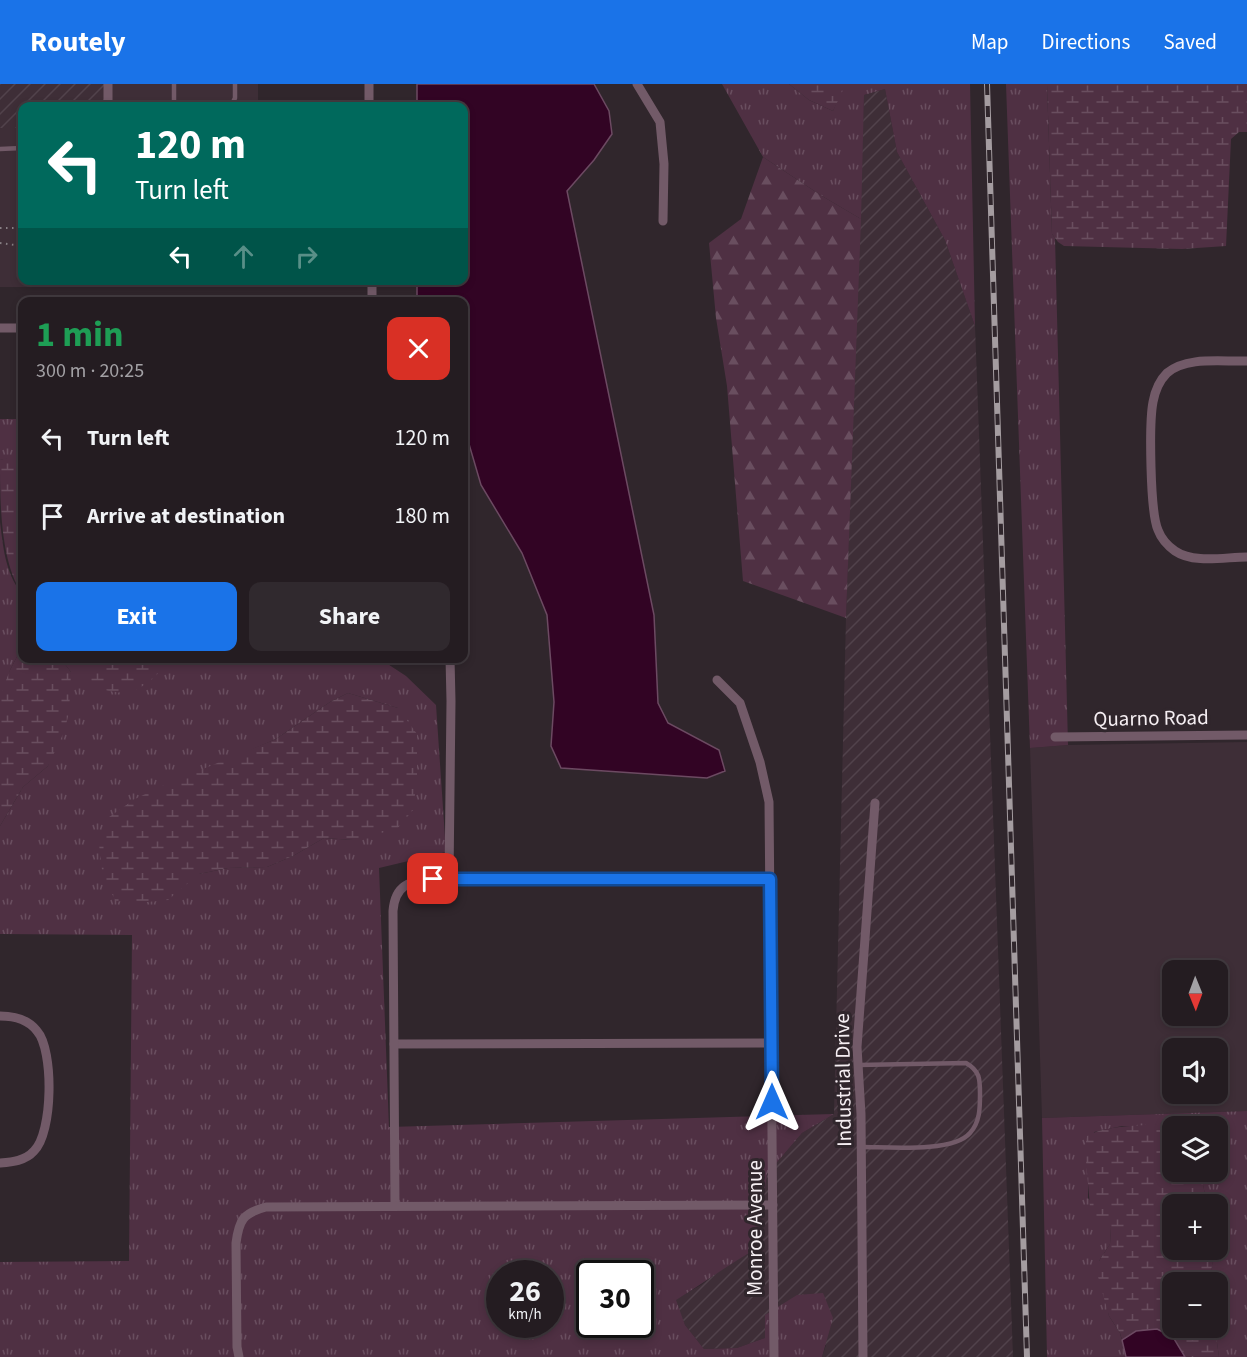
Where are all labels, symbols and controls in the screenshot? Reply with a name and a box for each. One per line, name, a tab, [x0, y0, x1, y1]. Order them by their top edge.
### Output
text: Routely	[30, 22, 126, 62]
text: Map	[971, 27, 1009, 57]
text: Directions	[1042, 27, 1130, 57]
text: Saved	[1163, 27, 1217, 57]
text: 120 m	[135, 115, 246, 175]
icon: left	[36, 126, 114, 204]
text: Turn left	[135, 171, 229, 210]
icon: left	[164, 240, 197, 273]
icon: ahead	[227, 240, 260, 273]
icon: right	[290, 240, 323, 273]
text: 1 min	[36, 309, 124, 360]
button: close	[387, 317, 450, 380]
text: 300 m · 20:25	[36, 357, 144, 385]
icon: left	[36, 422, 69, 455]
text: Turn left	[87, 422, 169, 454]
text: 120 m	[395, 422, 450, 454]
icon: arrive	[36, 500, 69, 533]
text: Arrive at destination	[87, 500, 285, 532]
text: 180 m	[395, 500, 450, 532]
button: Exit	[36, 582, 237, 651]
button: Share	[249, 582, 450, 651]
street label: Quarno Road	[1093, 702, 1209, 734]
pin	[407, 853, 458, 904]
icon: arrive	[416, 862, 449, 895]
north arrow	[1162, 960, 1228, 1026]
map controls	[1162, 960, 1228, 1338]
street label: Industrial Drive	[827, 1013, 859, 1147]
button: sound	[1162, 1038, 1228, 1104]
position arrow	[740, 1070, 804, 1134]
button: layers	[1162, 1116, 1228, 1182]
street label: Monroe Avenue	[740, 1160, 770, 1296]
button: +	[1162, 1194, 1228, 1260]
speed limit sign: 30	[576, 1260, 654, 1338]
text: 26	[509, 1270, 541, 1313]
button: −	[1162, 1272, 1228, 1338]
text: km/h	[508, 1304, 542, 1325]

